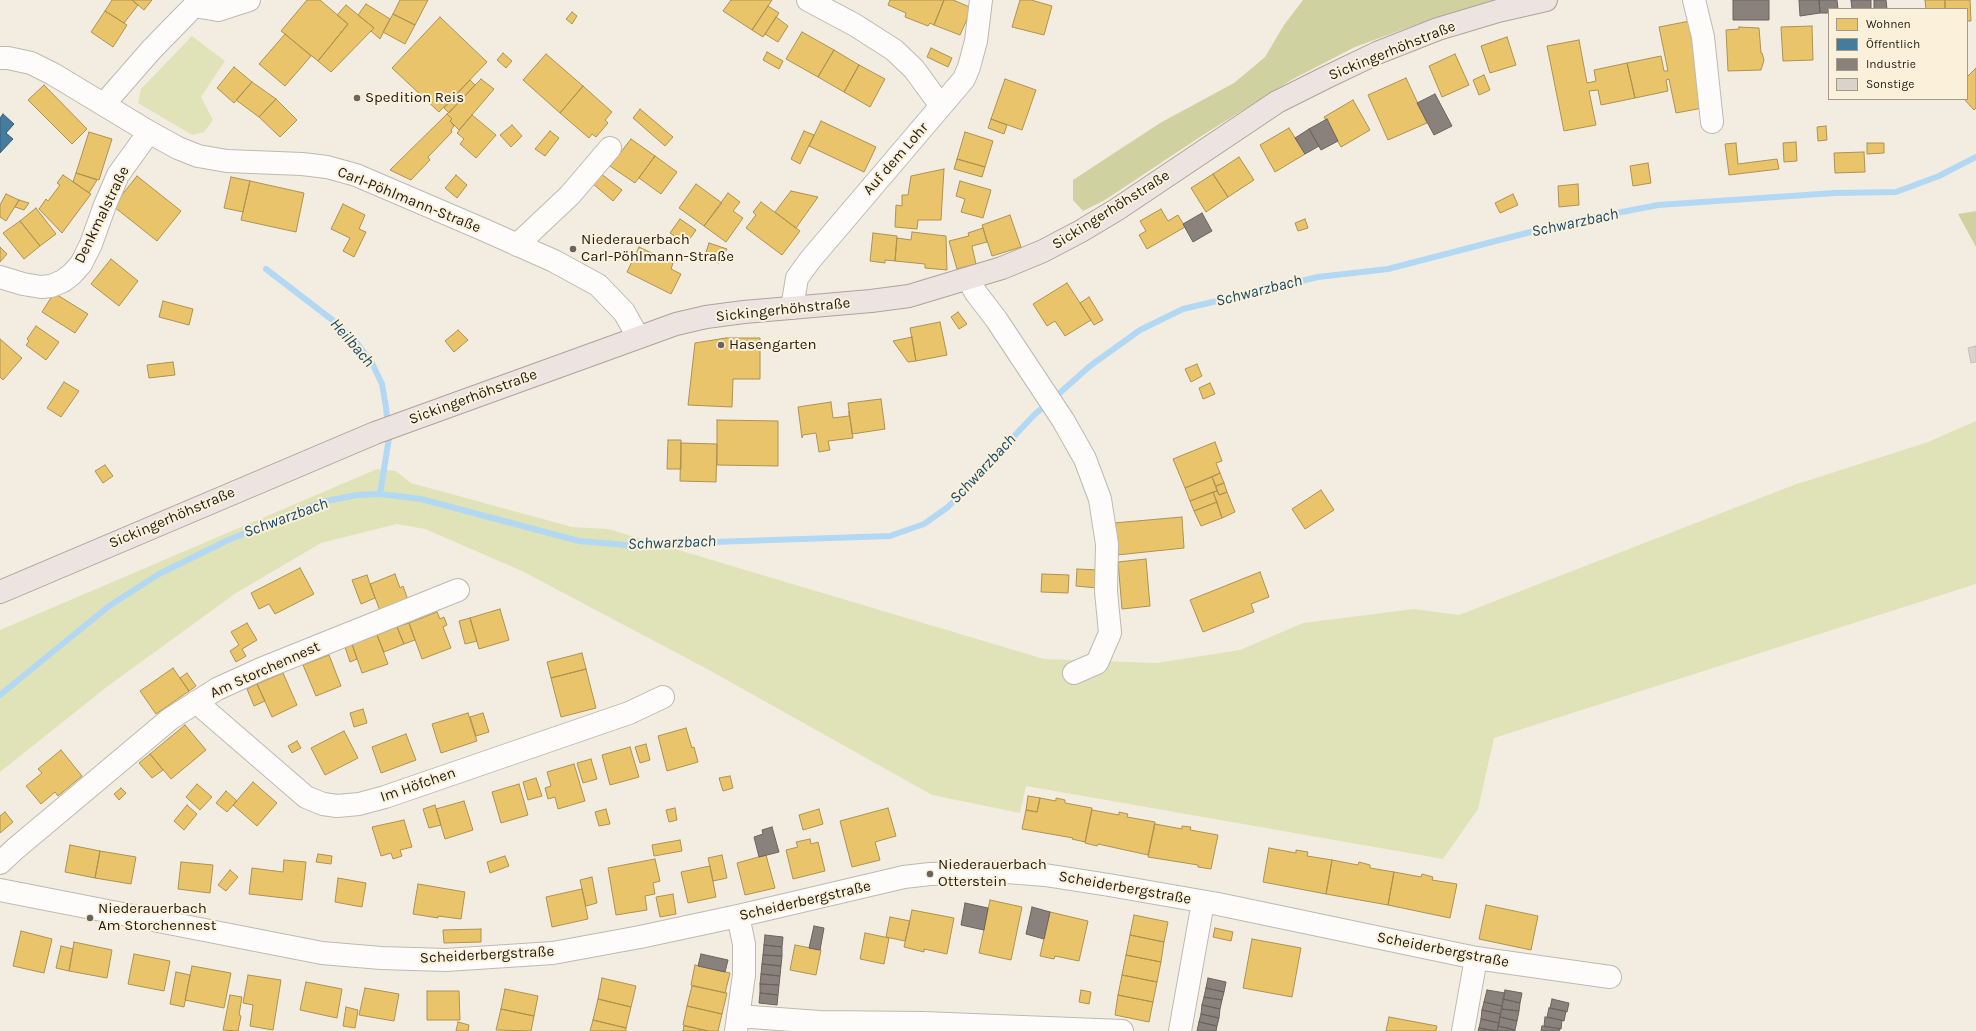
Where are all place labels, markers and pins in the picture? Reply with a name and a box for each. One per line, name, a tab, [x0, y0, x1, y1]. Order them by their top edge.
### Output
place label: Spedition Reis	[365, 89, 464, 107]
marker: Spedition Reis	[352, 93, 362, 103]
place label: Niederauerbach Carl-Pöhlmann-Straße	[581, 231, 734, 266]
marker: Niederauerbach Carl-Pöhlmann-Straße	[568, 244, 578, 254]
place label: Hasengarten	[729, 336, 816, 354]
marker: Hasengarten	[716, 340, 726, 350]
place label: Niederauerbach Otterstein	[938, 856, 1047, 891]
marker: Niederauerbach Otterstein	[925, 869, 935, 879]
place label: Niederauerbach Am Storchennest	[98, 900, 216, 935]
marker: Niederauerbach Am Storchennest	[85, 913, 95, 923]

